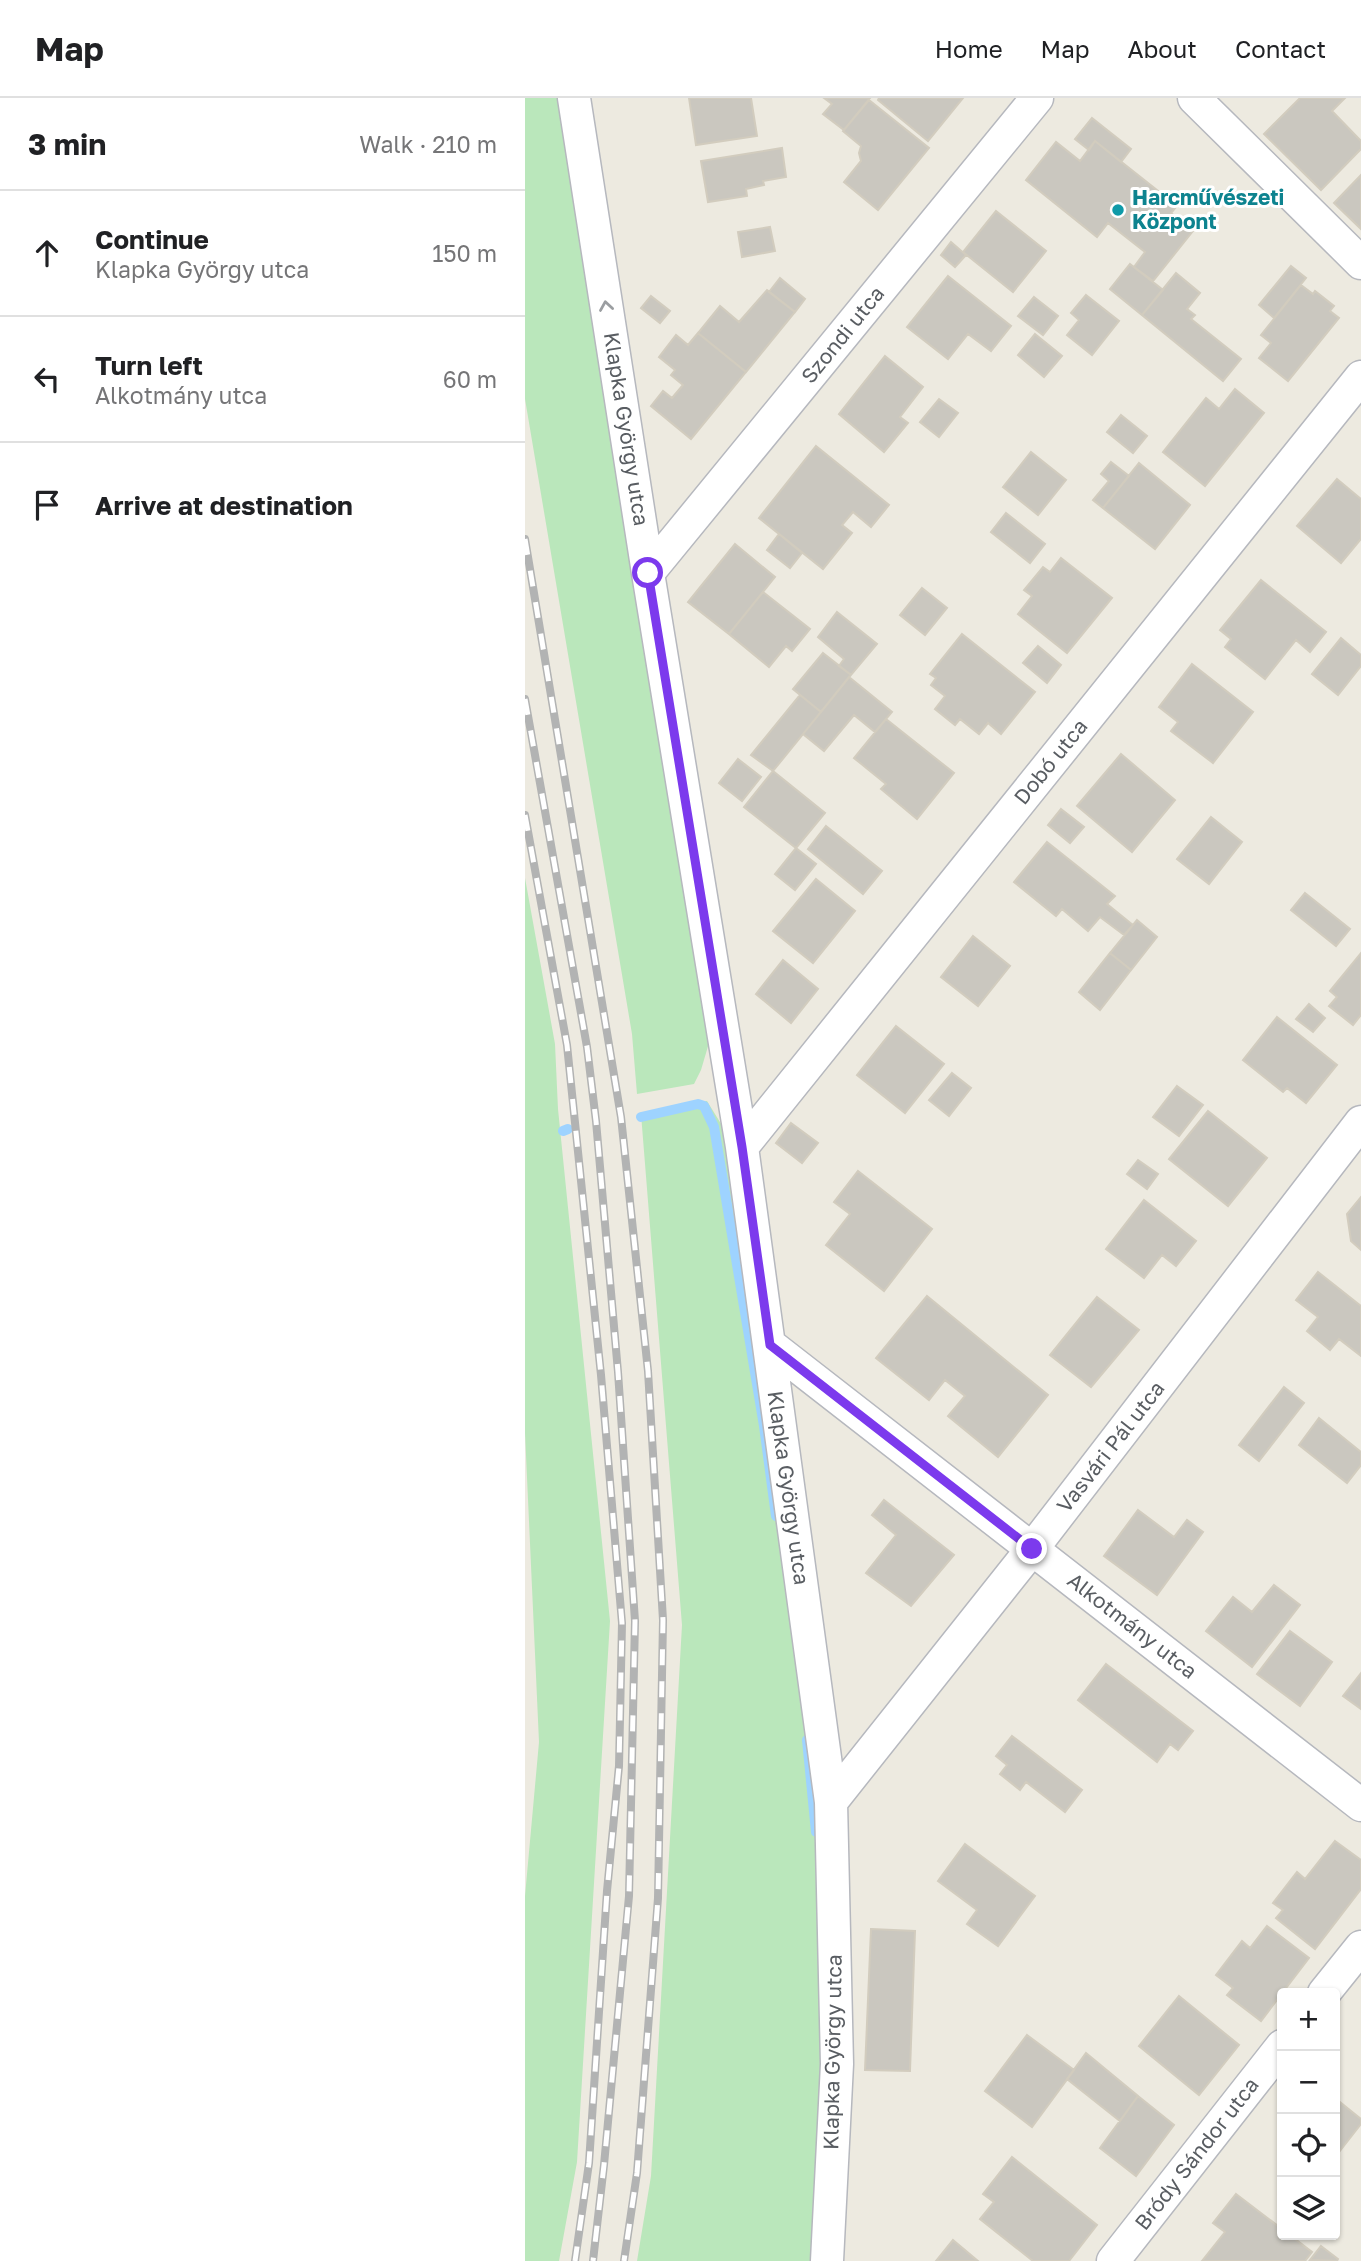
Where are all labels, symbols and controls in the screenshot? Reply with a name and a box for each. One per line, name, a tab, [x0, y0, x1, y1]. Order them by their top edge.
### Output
text: Map	[35, 29, 104, 68]
text: Home	[935, 34, 1003, 63]
text: Map	[1041, 34, 1090, 63]
text: About	[1128, 34, 1197, 63]
text: Contact	[1235, 34, 1326, 63]
text: 3 min	[28, 126, 106, 162]
text: Walk · 210 m	[359, 130, 497, 158]
place label: Harcművészeti Központ	[1132, 184, 1284, 234]
marker: Harcművészeti Központ	[1110, 202, 1126, 218]
text: Continue	[95, 224, 209, 255]
icon: ahead	[28, 234, 66, 272]
text: 150 m	[432, 239, 497, 267]
text: Klapka György utca	[95, 255, 309, 283]
street label: Szondi utca	[795, 280, 889, 388]
one-way arrow	[599, 300, 614, 311]
street label: Klapka György utca	[599, 330, 655, 527]
text: Turn left	[95, 350, 203, 381]
icon: left	[28, 360, 66, 398]
text: 60 m	[443, 365, 497, 393]
text: Alkotmány utca	[95, 381, 267, 409]
icon: arrive	[28, 486, 66, 524]
text: Arrive at destination	[95, 490, 353, 521]
route start	[632, 557, 663, 588]
street label: Dobó utca	[1008, 713, 1093, 809]
street label: Vasvári Pál utca	[1051, 1375, 1170, 1517]
street label: Klapka György utca	[763, 1389, 815, 1587]
route end	[1016, 1533, 1047, 1564]
street label: Alkotmány utca	[1063, 1567, 1203, 1684]
street label: Klapka György utca	[817, 1954, 847, 2150]
map controls	[1277, 1988, 1340, 2240]
button: +	[1277, 1988, 1340, 2051]
button: −	[1277, 2051, 1340, 2114]
street label: Bródy Sándor utca	[1129, 2072, 1264, 2235]
button: locate	[1277, 2114, 1340, 2177]
button: layers	[1277, 2177, 1340, 2240]

